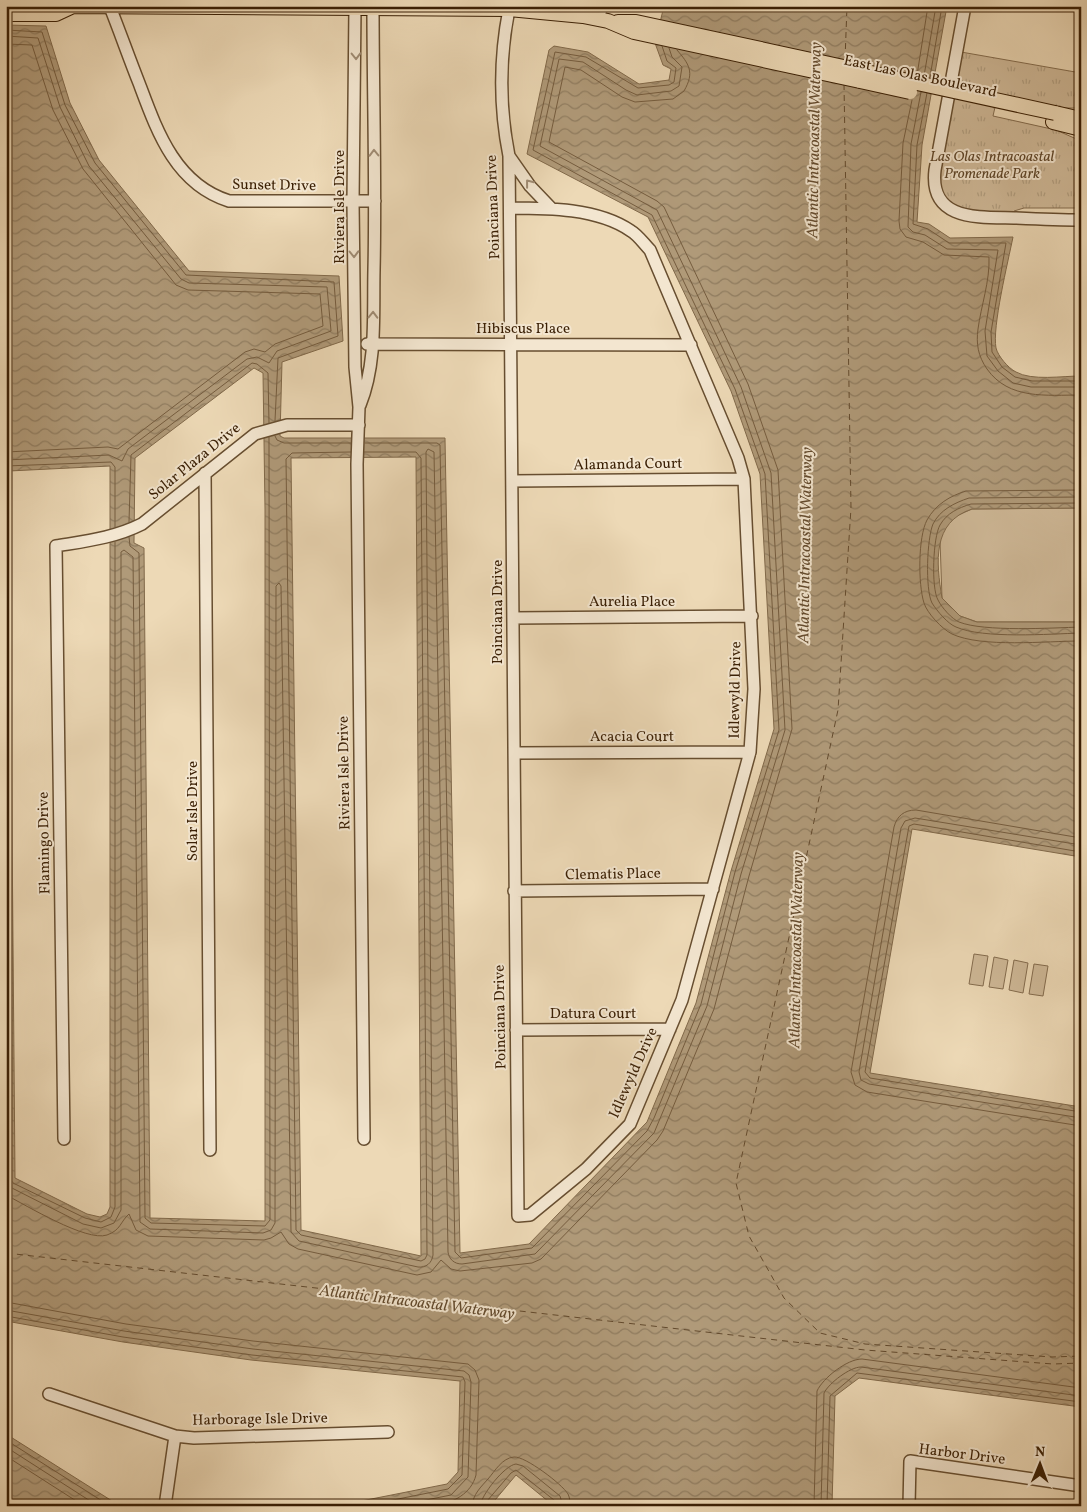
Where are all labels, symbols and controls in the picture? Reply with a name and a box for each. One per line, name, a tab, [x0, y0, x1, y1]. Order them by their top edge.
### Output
water label: Atlantic Intracoastal Waterway	[802, 42, 828, 239]
street label: East Las Olas Boulevard	[841, 50, 999, 104]
one-way arrow	[350, 52, 361, 60]
park label: Las Olas Intracoastal Promenade Park	[930, 147, 1054, 185]
one-way arrow	[369, 148, 379, 156]
street label: Riviera Isle Drive	[330, 150, 351, 264]
street label: Poinciana Drive	[482, 154, 506, 260]
street label: Sunset Drive	[232, 175, 316, 197]
one-way arrow	[526, 180, 534, 189]
one-way arrow	[349, 250, 359, 258]
one-way arrow	[368, 311, 379, 319]
street label: Hibiscus Place	[476, 319, 570, 340]
street label: Solar Plaza Drive	[145, 418, 245, 506]
water label: Atlantic Intracoastal Waterway	[793, 447, 819, 644]
street label: Alamanda Court	[573, 454, 683, 476]
street label: Poinciana Drive	[488, 560, 509, 664]
street label: Aurelia Place	[589, 592, 675, 613]
street label: Idlewyld Drive	[725, 641, 747, 739]
street label: Riviera Isle Drive	[334, 716, 356, 830]
street label: Acacia Court	[590, 727, 674, 748]
street label: Solar Isle Drive	[183, 761, 204, 861]
street label: Flamingo Drive	[34, 792, 56, 894]
water label: Atlantic Intracoastal Waterway	[784, 852, 810, 1049]
street label: Clematis Place	[565, 864, 661, 886]
street label: Poinciana Drive	[490, 965, 512, 1069]
street label: Datura Court	[550, 1004, 636, 1025]
street label: Idlewyld Drive	[605, 1024, 663, 1122]
water label: Atlantic Intracoastal Waterway	[317, 1280, 516, 1326]
street label: Harborage Isle Drive	[192, 1408, 328, 1432]
street label: Harbor Drive	[917, 1439, 1007, 1471]
north arrow	[1014, 1440, 1064, 1490]
text: N	[1035, 1443, 1045, 1462]

